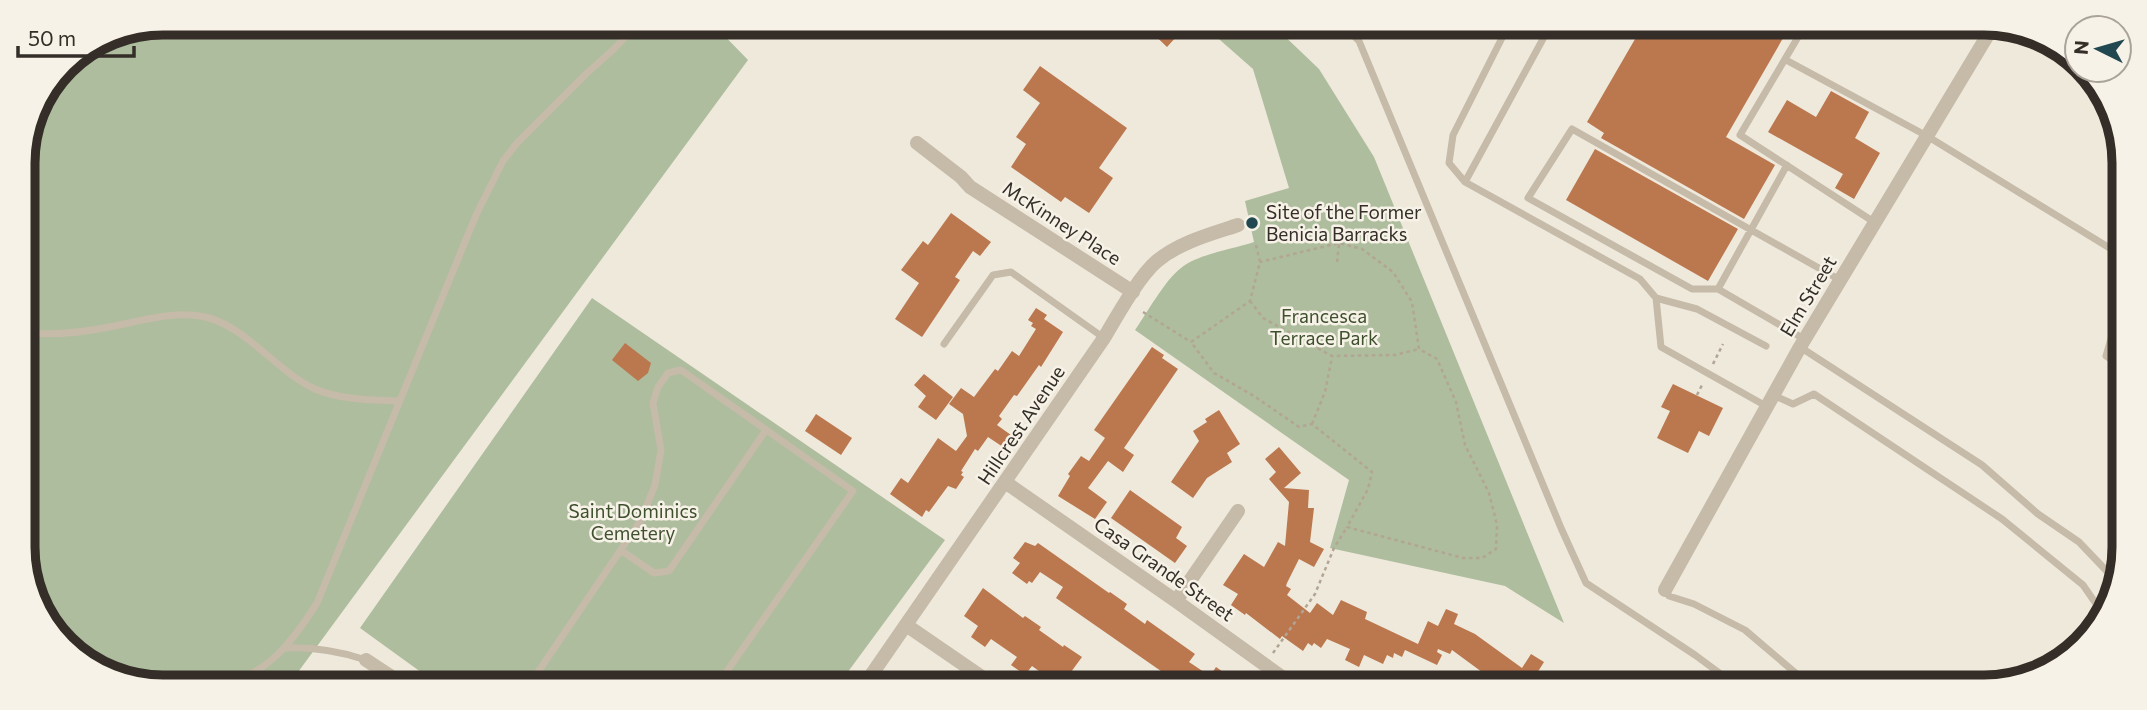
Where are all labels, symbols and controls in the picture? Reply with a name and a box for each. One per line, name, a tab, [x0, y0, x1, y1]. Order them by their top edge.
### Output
scale bar	[18, 14, 133, 58]
north arrow	[2063, 14, 2133, 84]
text: 50 m	[28, 25, 76, 50]
text: N	[2068, 39, 2093, 56]
street label: McKinney Place	[999, 176, 1126, 269]
place label: Site of the Former Benicia Barracks	[1266, 200, 1422, 245]
marker: Site of the Former Benicia Barracks	[1244, 215, 1260, 231]
street label: Elm Street	[1775, 251, 1841, 340]
park label: Francesca Terrace Park	[1270, 304, 1378, 349]
street label: Hillcrest Avenue	[972, 361, 1069, 489]
park label: Saint Dominics Cemetery	[569, 499, 697, 544]
street label: Casa Grande Street	[1090, 512, 1239, 626]

